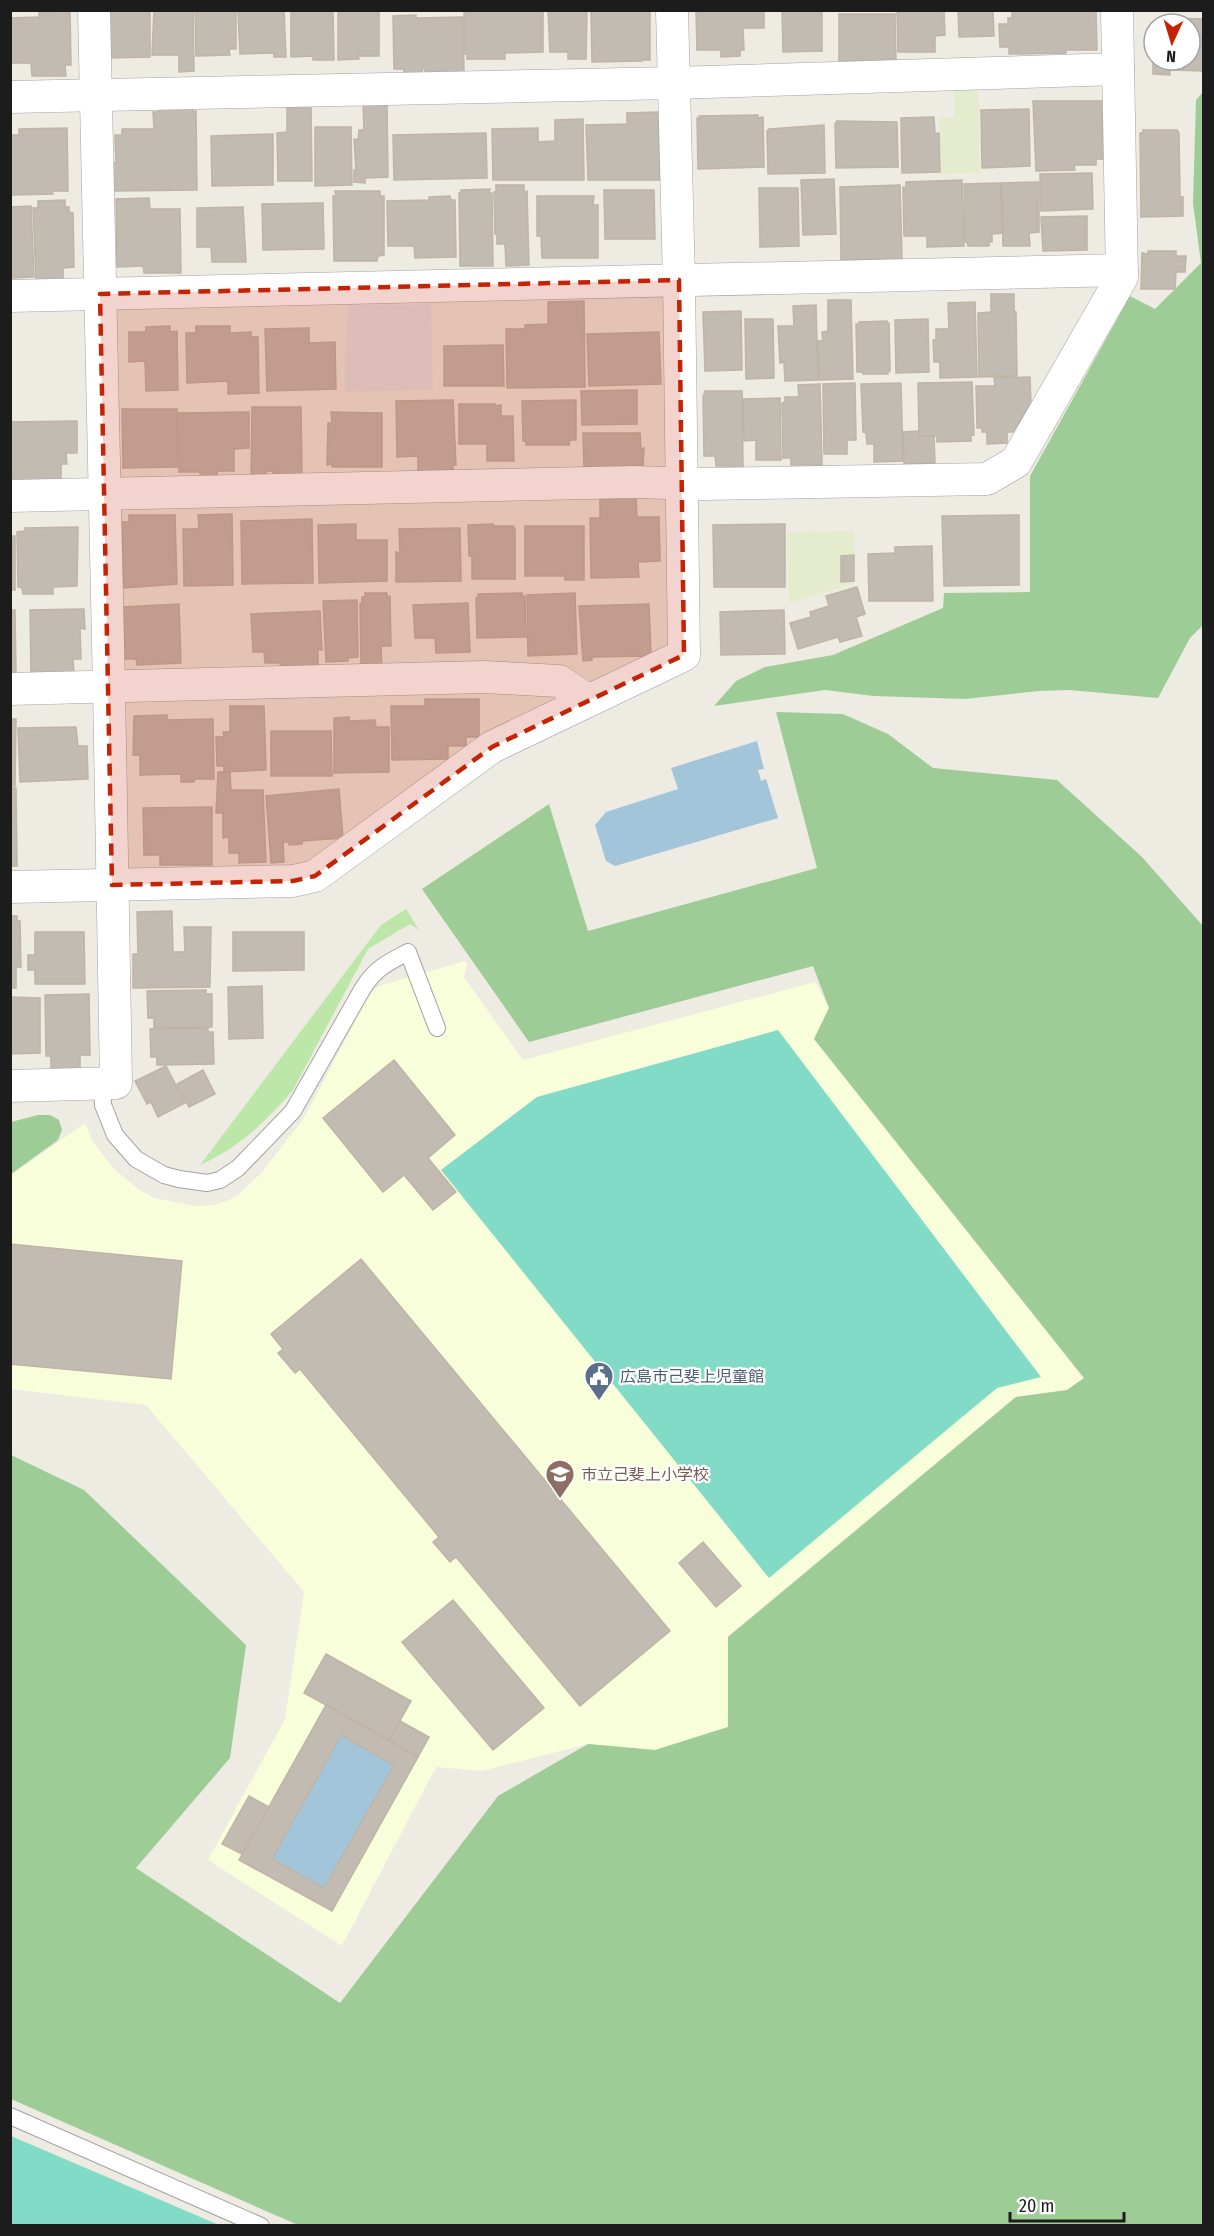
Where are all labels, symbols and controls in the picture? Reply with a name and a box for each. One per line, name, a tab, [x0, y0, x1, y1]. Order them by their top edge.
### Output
north arrow	[1142, 12, 1202, 72]
text: N	[1166, 47, 1176, 66]
public building icon: 広島市己斐上児童館	[583, 1360, 615, 1402]
place label: 広島市己斐上児童館	[620, 1367, 764, 1386]
school or university icon: 市立己斐上小学校	[544, 1458, 576, 1500]
place label: 市立己斐上小学校	[581, 1465, 709, 1484]
scale bar	[1010, 2185, 1124, 2223]
text: 20 m	[1019, 2195, 1054, 2217]

